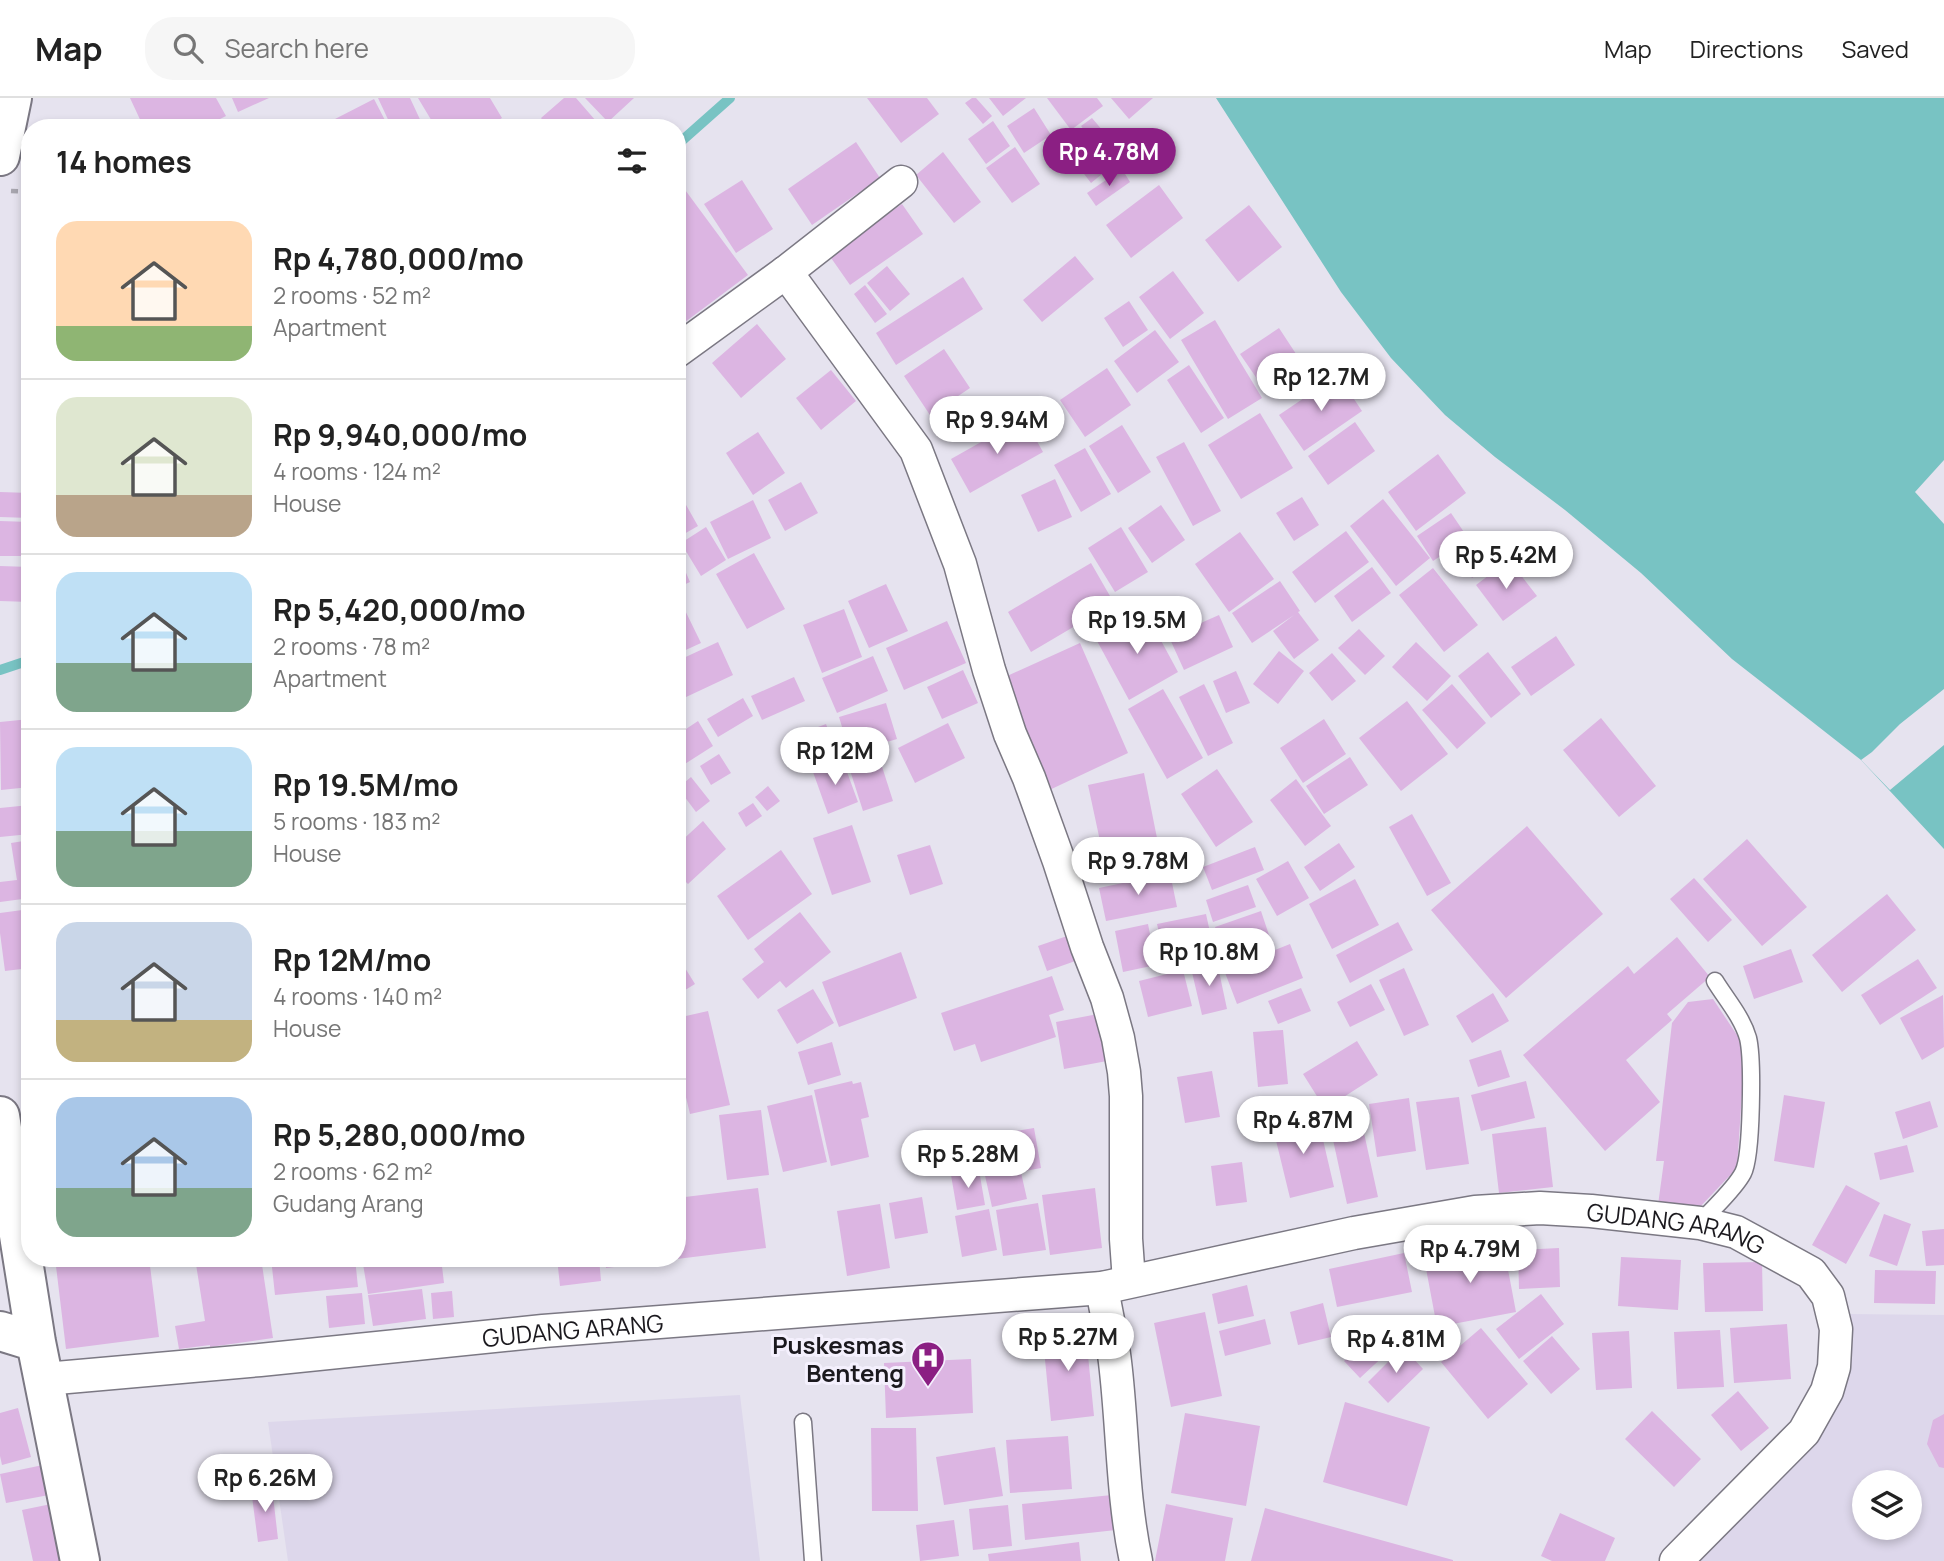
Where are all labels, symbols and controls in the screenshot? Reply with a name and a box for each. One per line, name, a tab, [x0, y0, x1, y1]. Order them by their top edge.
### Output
search box	[145, 17, 635, 80]
text: Map	[35, 26, 103, 71]
icon: search	[169, 29, 207, 67]
text: Search here	[225, 30, 369, 66]
text: Map	[1604, 32, 1652, 65]
text: Directions	[1690, 32, 1803, 65]
text: Saved	[1841, 32, 1909, 65]
pin: Rp 4.78M	[1037, 129, 1181, 188]
text: Rp 4.78M	[1059, 135, 1159, 167]
text: 14 homes	[56, 141, 192, 182]
icon: filters	[613, 142, 651, 180]
text: Rp 4,780,000/mo	[273, 238, 524, 279]
icon: home	[112, 249, 196, 333]
text: 2 rooms · 52 m²	[273, 279, 431, 311]
text: Apartment	[273, 311, 387, 343]
pin: Rp 12.7M	[1249, 354, 1393, 413]
text: Rp 12.7M	[1273, 360, 1369, 392]
pin: Rp 9.94M	[925, 396, 1069, 456]
text: Rp 9.94M	[945, 403, 1049, 435]
text: Rp 9,940,000/mo	[273, 414, 527, 455]
icon: home	[112, 425, 196, 509]
text: 4 rooms · 124 m²	[273, 455, 441, 487]
text: House	[273, 487, 342, 519]
pin: Rp 5.42M	[1434, 532, 1578, 591]
text: Rp 5.42M	[1455, 538, 1557, 570]
text: Rp 5,420,000/mo	[273, 589, 526, 630]
pin: Rp 19.5M	[1065, 596, 1209, 656]
icon: home	[112, 600, 196, 684]
text: Rp 19.5M	[1088, 603, 1186, 635]
text: 2 rooms · 78 m²	[273, 630, 430, 662]
text: Apartment	[273, 662, 387, 694]
pin: Rp 12M	[778, 728, 892, 787]
text: Rp 12M	[796, 734, 874, 766]
text: Rp 19.5M/mo	[273, 764, 459, 805]
icon: home	[112, 775, 196, 859]
text: 5 rooms · 183 m²	[273, 805, 440, 837]
text: House	[273, 837, 342, 869]
pin: Rp 9.78M	[1066, 838, 1210, 897]
text: Rp 9.78M	[1087, 844, 1189, 876]
pin: Rp 10.8M	[1137, 928, 1281, 988]
text: Rp 10.8M	[1159, 935, 1259, 967]
text: Rp 12M/mo	[273, 939, 431, 980]
icon: home	[112, 950, 196, 1034]
text: 4 rooms · 140 m²	[273, 980, 442, 1012]
text: House	[273, 1012, 342, 1044]
pin: Rp 4.87M	[1231, 1096, 1375, 1156]
text: Rp 4.87M	[1253, 1103, 1353, 1135]
text: Rp 5,280,000/mo	[273, 1114, 526, 1155]
icon: home	[112, 1125, 196, 1209]
pin: Rp 5.28M	[896, 1130, 1040, 1190]
text: Rp 5.28M	[917, 1137, 1019, 1169]
text: 2 rooms · 62 m²	[273, 1155, 433, 1187]
text: Gudang Arang	[273, 1187, 424, 1219]
street label: GUDANG ARANG	[1585, 1194, 1771, 1261]
pin: Rp 4.79M	[1398, 1226, 1542, 1285]
text: Rp 4.79M	[1420, 1232, 1520, 1264]
street label: GUDANG ARANG	[480, 1305, 665, 1354]
pin: Rp 5.27M	[996, 1314, 1140, 1373]
pin: Rp 4.81M	[1324, 1316, 1468, 1375]
text: Rp 5.27M	[1018, 1320, 1118, 1352]
text: Rp 4.81M	[1347, 1322, 1445, 1354]
place label: Puskesmas Benteng	[772, 1328, 904, 1389]
hospital icon: Puskesmas Benteng	[909, 1339, 947, 1388]
pin: Rp 6.26M	[193, 1454, 337, 1514]
text: Rp 6.26M	[214, 1461, 316, 1493]
map controls	[1852, 1470, 1922, 1540]
button: layers	[1852, 1470, 1922, 1540]

